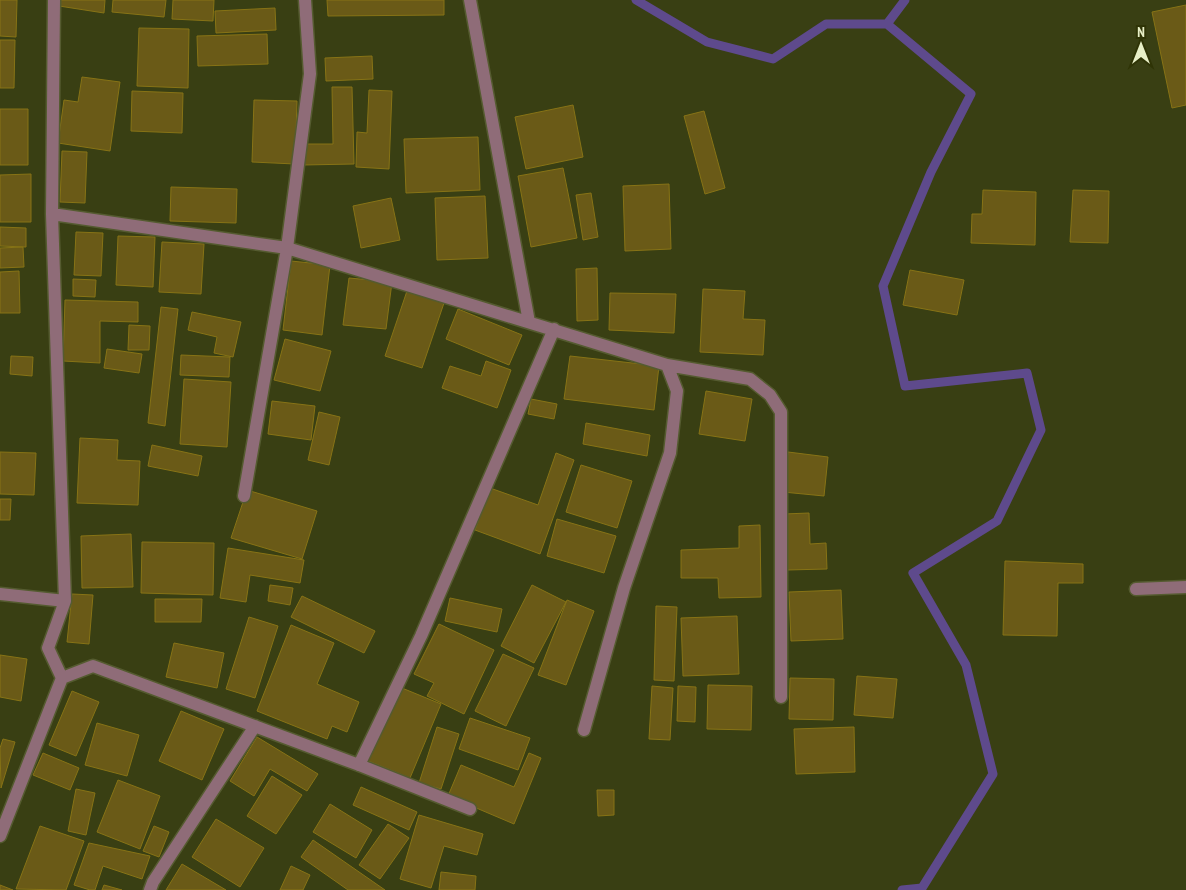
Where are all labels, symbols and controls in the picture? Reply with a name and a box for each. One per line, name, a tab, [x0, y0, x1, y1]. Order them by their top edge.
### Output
north arrow	[1116, 20, 1166, 70]
text: N	[1137, 23, 1145, 41]

